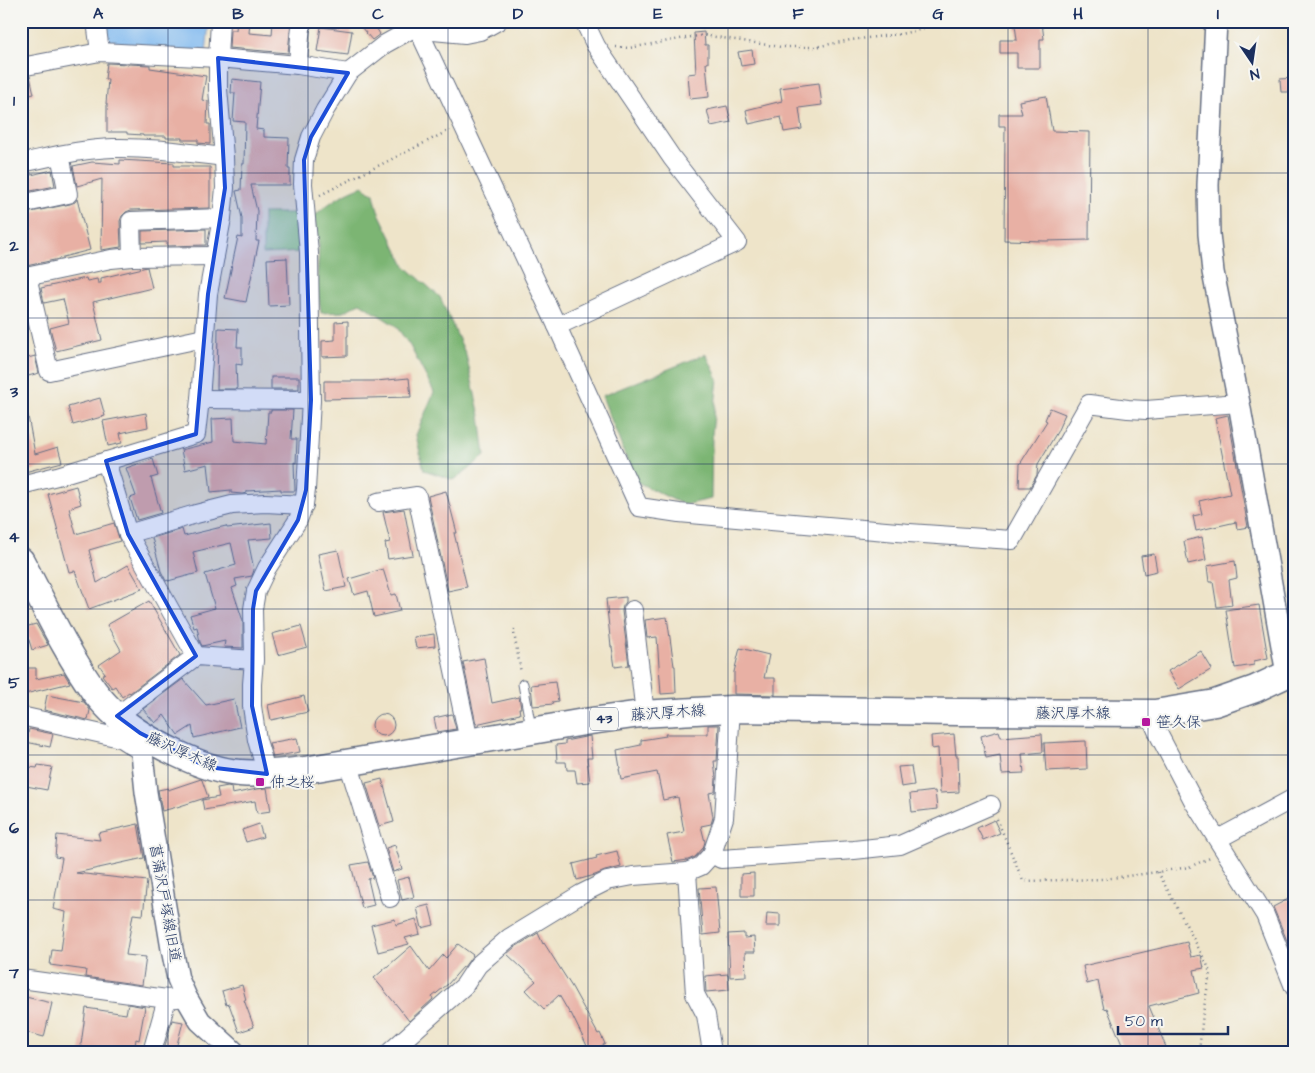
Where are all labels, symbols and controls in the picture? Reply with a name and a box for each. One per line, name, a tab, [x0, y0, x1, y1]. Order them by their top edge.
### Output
text: A	[93, 3, 104, 25]
text: B	[232, 3, 244, 25]
text: C	[372, 3, 384, 25]
text: D	[513, 3, 524, 25]
text: E	[653, 3, 663, 25]
text: F	[792, 3, 804, 25]
text: G	[932, 3, 944, 25]
text: H	[1073, 3, 1083, 25]
text: I	[1217, 3, 1219, 25]
north arrow	[1228, 38, 1278, 88]
text: N	[1248, 63, 1261, 84]
text: 1	[13, 90, 16, 112]
text: 2	[8, 235, 19, 257]
text: 3	[9, 381, 19, 403]
text: 4	[9, 526, 20, 548]
text: 5	[8, 672, 20, 694]
street label: 藤沢厚木線	[630, 700, 706, 726]
street label: 藤沢厚木線	[1035, 703, 1111, 724]
road number: 43	[590, 708, 618, 731]
place label: 笹久保	[1156, 712, 1201, 733]
marker: 笹久保	[1140, 716, 1152, 728]
street label: 藤沢厚木線	[143, 727, 221, 777]
place label: 仲之桜	[270, 772, 315, 793]
marker: 仲之桜	[254, 776, 266, 788]
text: 6	[9, 817, 19, 839]
street label: 菖蒲沢戸塚線旧道	[144, 842, 186, 964]
text: 7	[8, 962, 19, 984]
scale bar	[1118, 1003, 1228, 1035]
text: 50 m	[1125, 1011, 1163, 1032]

